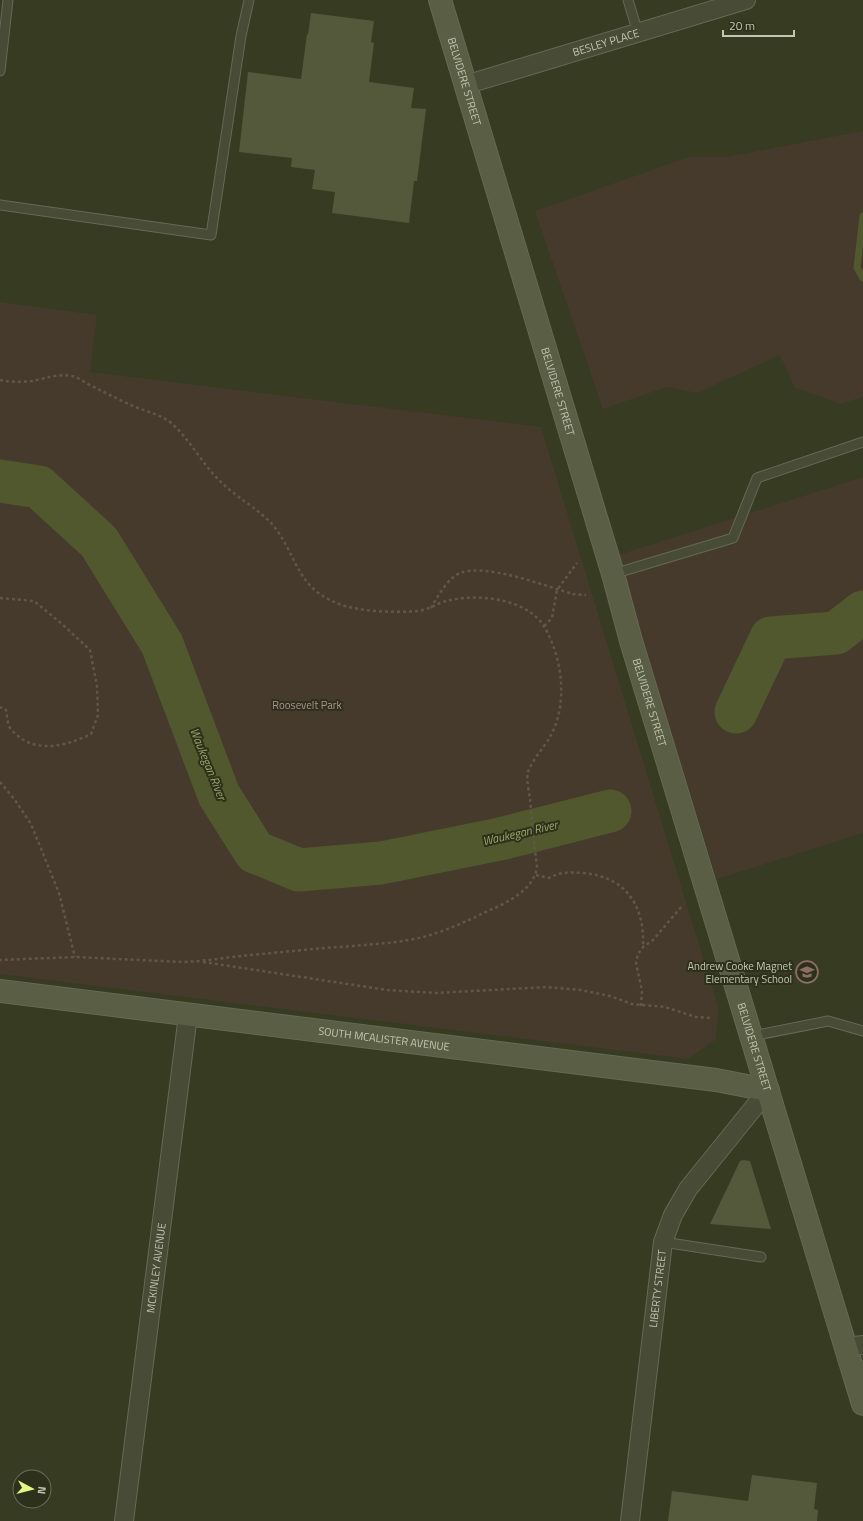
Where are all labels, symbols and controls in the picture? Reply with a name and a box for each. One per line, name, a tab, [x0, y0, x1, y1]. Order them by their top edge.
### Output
scale bar	[723, 12, 794, 38]
text: 20 m	[729, 16, 755, 35]
street label: BESLEY PLACE	[570, 25, 641, 60]
street label: BELVIDERE STREET	[444, 35, 485, 128]
street label: BELVIDERE STREET	[537, 345, 579, 438]
street label: BELVIDERE STREET	[629, 656, 671, 749]
park label: Roosevelt Park	[272, 697, 342, 713]
water label: Waukegan River	[185, 725, 232, 805]
water label: Waukegan River	[480, 814, 561, 850]
place label: Andrew Cooke Magnet Elementary School	[687, 958, 792, 987]
school or university icon: Andrew Cooke Magnet Elementary School	[794, 959, 820, 985]
street label: BELVIDERE STREET	[733, 1001, 775, 1093]
street label: SOUTH MCALISTER AVENUE	[317, 1023, 451, 1055]
street label: MCKINLEY AVENUE	[142, 1222, 170, 1314]
street label: LIBERTY STREET	[645, 1249, 670, 1328]
north arrow	[12, 1469, 52, 1509]
text: N	[34, 1485, 50, 1495]

